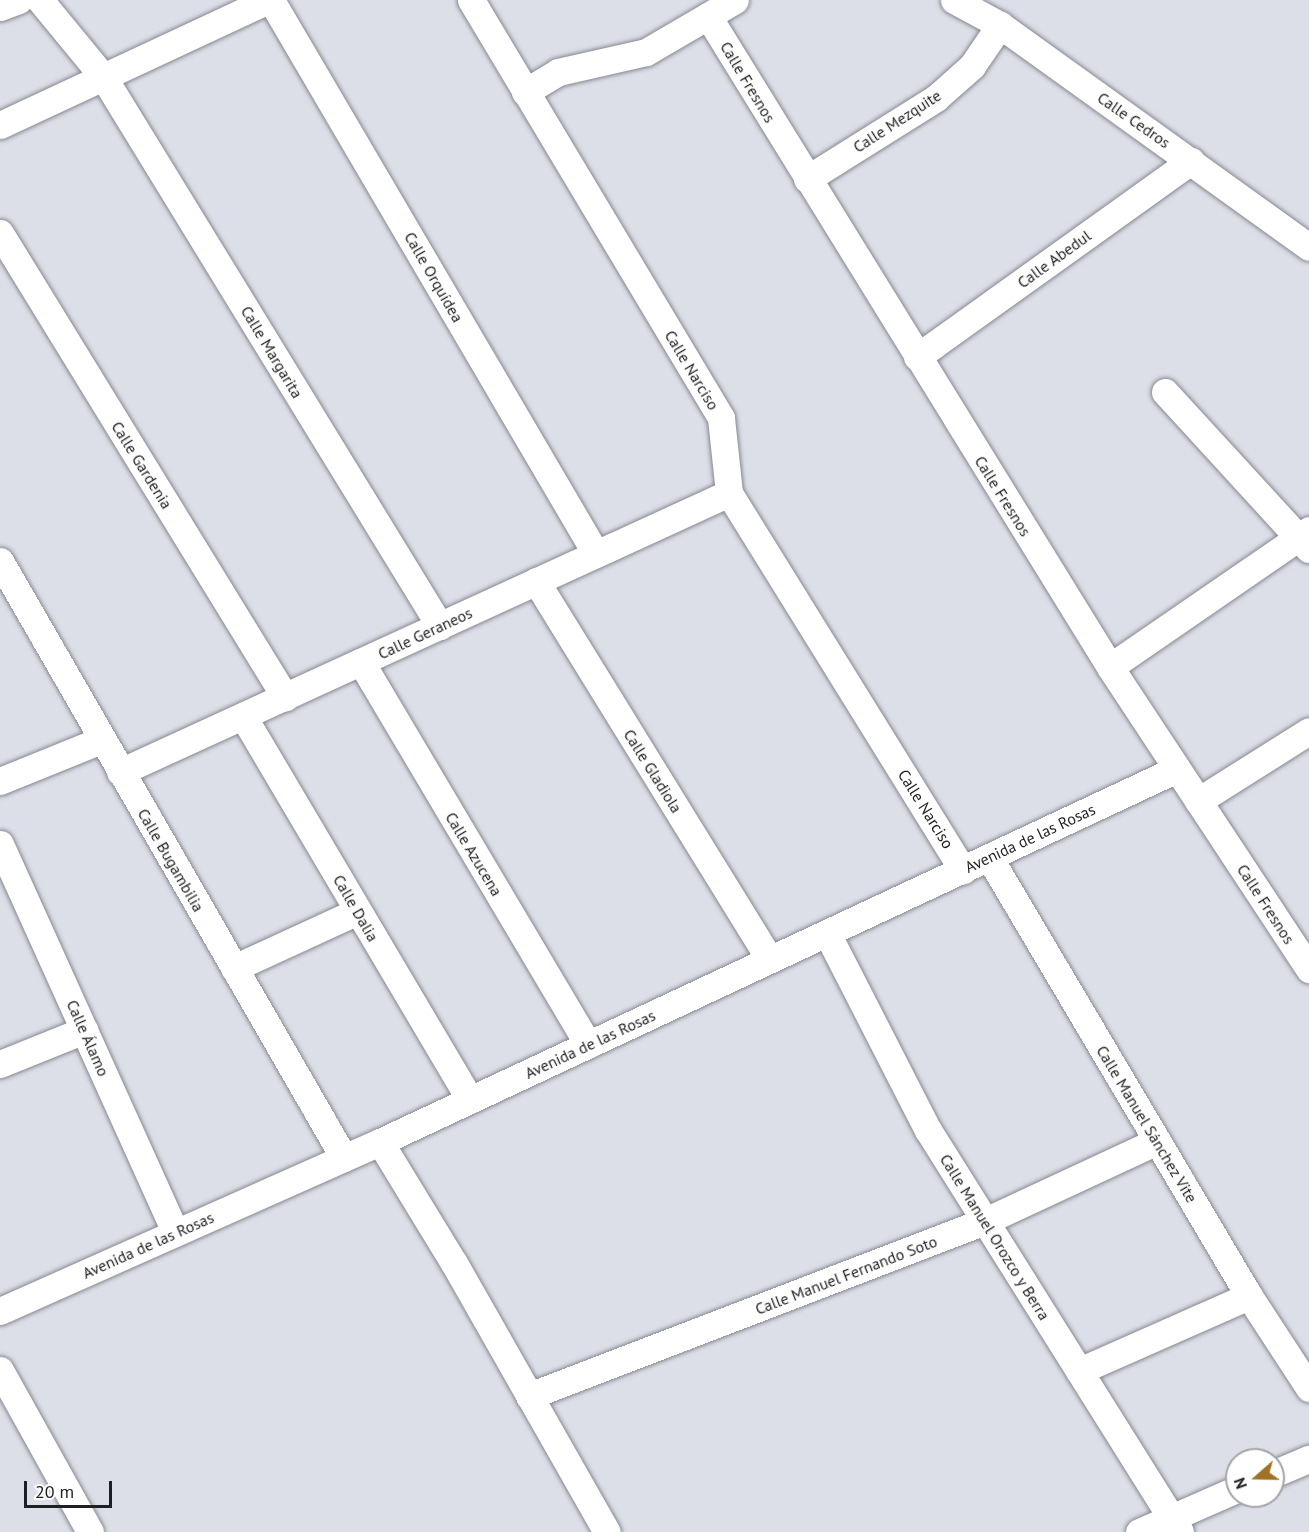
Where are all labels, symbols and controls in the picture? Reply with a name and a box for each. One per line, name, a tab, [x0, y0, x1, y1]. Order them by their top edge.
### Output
street label: Calle Fresnos	[716, 38, 780, 126]
street label: Calle Mezquite	[849, 85, 945, 157]
street label: Calle Cedros	[1094, 88, 1174, 152]
street label: Calle Abedul	[1013, 226, 1095, 292]
street label: Calle Orquídea	[400, 228, 468, 326]
street label: Calle Margarita	[237, 302, 307, 402]
street label: Calle Narciso	[661, 327, 723, 413]
street label: Calle Gardenia	[108, 418, 176, 512]
street label: Calle Fresnos	[971, 452, 1035, 540]
street label: Calle Geraneos	[375, 603, 475, 663]
street label: Calle Gladiola	[620, 726, 686, 816]
street label: Calle Narciso	[894, 766, 958, 852]
street label: Avenida de las Rosas	[962, 799, 1098, 877]
street label: Calle Bugambilia	[134, 805, 208, 915]
street label: Calle Azucena	[441, 808, 507, 900]
street label: Calle Fresnos	[1233, 861, 1299, 947]
street label: Calle Dalia	[329, 871, 383, 945]
street label: Calle Álamo	[63, 997, 113, 1079]
street label: Avenida de las Rosas	[522, 1005, 658, 1083]
street label: Calle Manuel Sánchez Vite	[1092, 1042, 1202, 1206]
street label: Calle Manuel Orozco y Berra	[936, 1150, 1054, 1324]
street label: Avenida de las Rosas	[79, 1207, 217, 1283]
street label: Calle Manuel Fernando Soto	[752, 1231, 940, 1319]
north arrow	[1225, 1448, 1285, 1508]
scale bar	[27, 1469, 116, 1507]
text: N	[1229, 1475, 1251, 1492]
text: 20 m	[35, 1480, 74, 1503]

